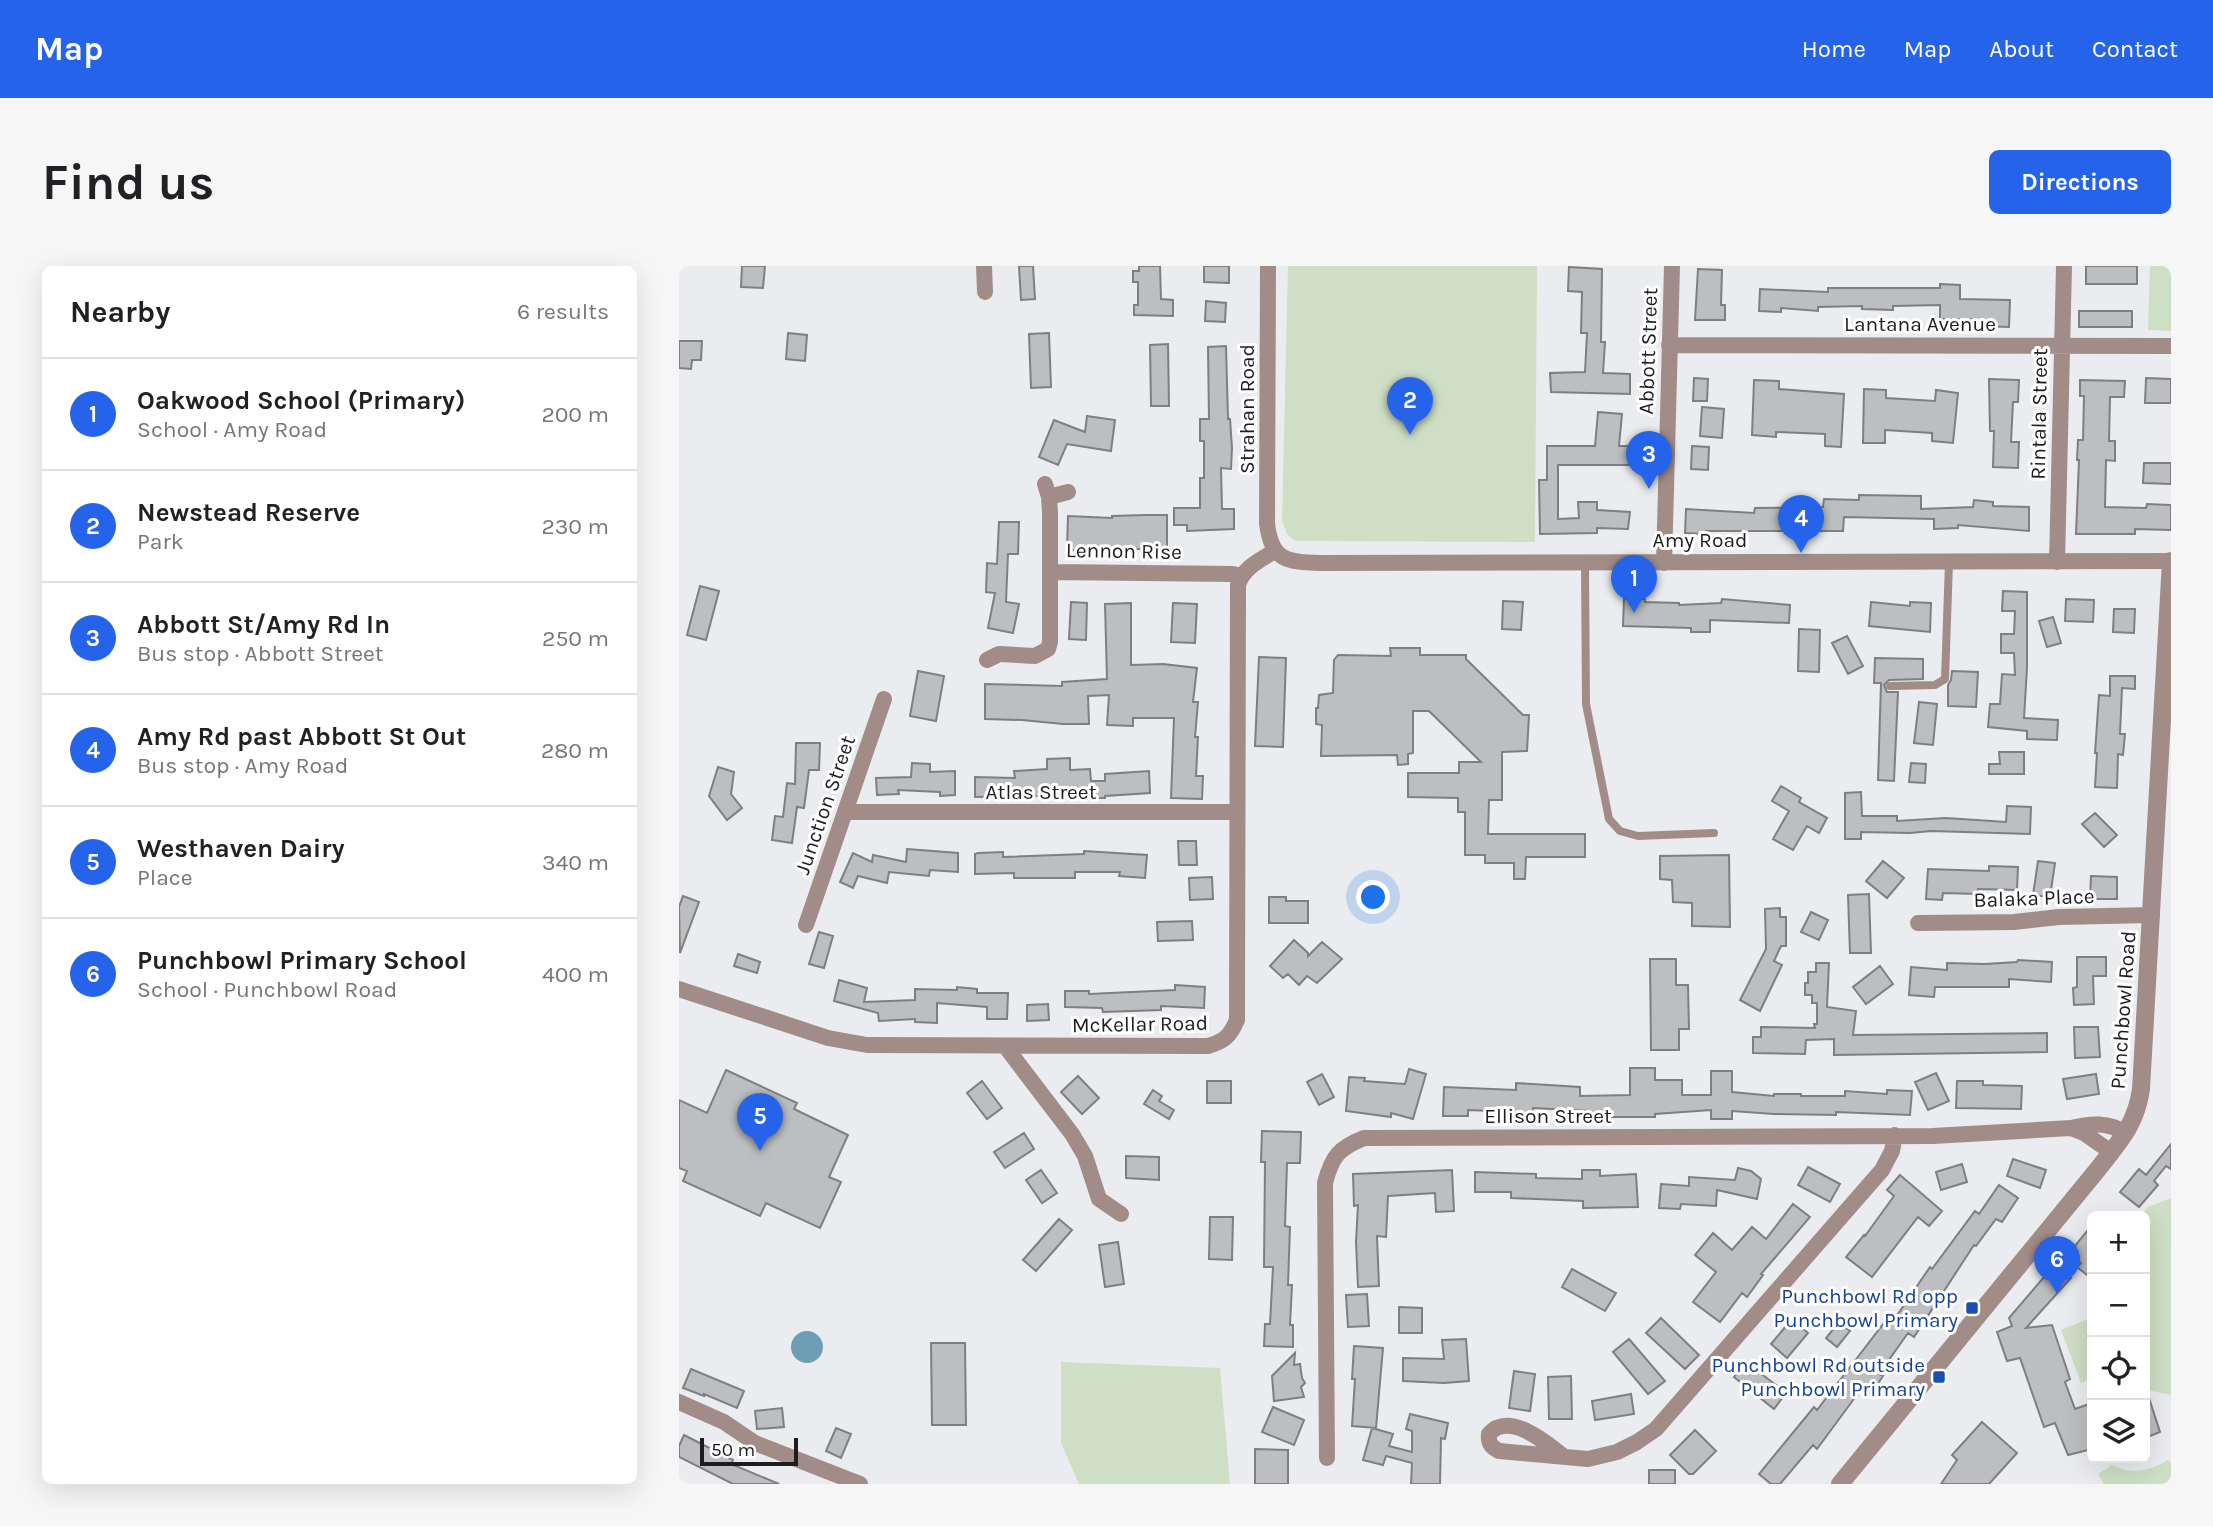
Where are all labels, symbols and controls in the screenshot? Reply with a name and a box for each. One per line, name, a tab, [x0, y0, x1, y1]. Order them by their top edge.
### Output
text: Map	[35, 30, 103, 68]
text: Home	[1802, 35, 1866, 63]
text: Map	[1904, 35, 1951, 63]
text: About	[1989, 35, 2054, 63]
text: Contact	[2092, 35, 2178, 63]
button: Directions	[1989, 150, 2171, 214]
text: Find us	[42, 154, 214, 211]
street label: Abbott Street	[1634, 287, 1662, 415]
text: Nearby	[70, 294, 170, 330]
text: 6 results	[517, 298, 609, 325]
street label: Lantana Avenue	[1844, 312, 1996, 336]
street label: Strahan Road	[1235, 344, 1259, 474]
street label: Rintala Street	[2026, 348, 2052, 480]
pin: 2	[1387, 377, 1433, 435]
text: Oakwood School (Primary)	[137, 385, 465, 416]
text: 1	[89, 401, 97, 428]
text: 200 m	[541, 401, 609, 428]
text: School · Amy Road	[137, 416, 327, 443]
pin: 3	[1626, 431, 1672, 489]
pin: 4	[1778, 495, 1824, 553]
text: Newstead Reserve	[137, 497, 360, 528]
text: 2	[86, 513, 100, 540]
text: 230 m	[541, 513, 609, 540]
text: Park	[137, 528, 184, 555]
street label: Amy Road	[1653, 528, 1747, 552]
street label: Lennon Rise	[1066, 538, 1182, 564]
pin: 1	[1611, 555, 1657, 613]
text: Abbott St/Amy Rd In	[137, 609, 390, 640]
text: 3	[86, 625, 100, 652]
text: 250 m	[542, 625, 609, 652]
text: Bus stop · Abbott Street	[137, 640, 383, 667]
text: Amy Rd past Abbott St Out	[137, 721, 466, 752]
street label: Junction Street	[790, 732, 860, 878]
text: 4	[86, 737, 100, 764]
text: 280 m	[541, 737, 609, 764]
text: Bus stop · Amy Road	[137, 752, 348, 779]
street label: Atlas Street	[985, 780, 1097, 804]
text: Westhaven Dairy	[137, 833, 345, 864]
text: 5	[86, 849, 100, 876]
text: 340 m	[542, 849, 609, 876]
text: Place	[137, 864, 193, 891]
your location	[1356, 880, 1390, 914]
street label: Balaka Place	[1973, 884, 2095, 912]
street label: Punchbowl Road	[2105, 930, 2141, 1090]
text: Punchbowl Primary School	[137, 945, 467, 976]
text: 6	[86, 961, 100, 988]
text: 400 m	[542, 961, 609, 988]
text: School · Punchbowl Road	[137, 976, 397, 1003]
street label: McKellar Road	[1072, 1011, 1208, 1037]
pin: 5	[737, 1093, 783, 1151]
street label: Ellison Street	[1484, 1104, 1612, 1128]
map controls	[2087, 1211, 2150, 1463]
button: +	[2087, 1211, 2150, 1274]
pin: 6	[2034, 1236, 2080, 1294]
button: −	[2087, 1274, 2150, 1337]
place label: Punchbowl Rd opp Punchbowl Primary	[1773, 1284, 1958, 1332]
marker: Punchbowl Rd opp Punchbowl Primary	[1964, 1300, 1980, 1316]
button: locate	[2087, 1337, 2150, 1400]
place label: Punchbowl Rd outside Punchbowl Primary	[1712, 1353, 1925, 1401]
marker: Punchbowl Rd outside Punchbowl Primary	[1931, 1369, 1947, 1385]
button: layers	[2087, 1400, 2150, 1463]
scale bar	[700, 1435, 798, 1467]
text: 50 m	[711, 1439, 755, 1461]

